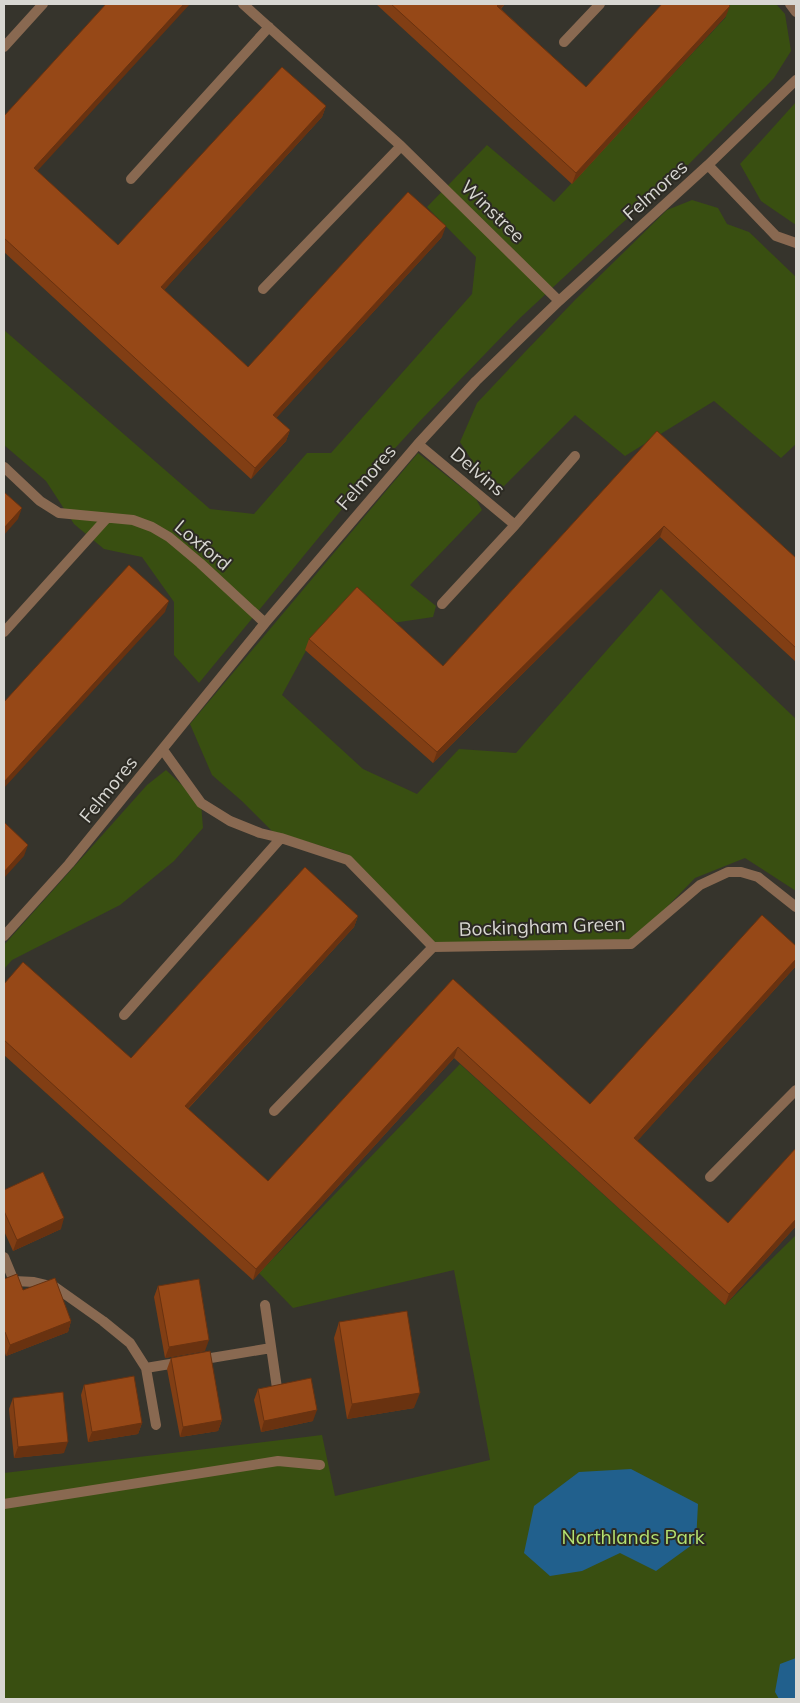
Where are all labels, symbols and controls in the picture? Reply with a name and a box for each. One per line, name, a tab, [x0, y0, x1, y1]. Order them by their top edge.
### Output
street label: Felmores	[618, 155, 692, 225]
street label: Winstree	[456, 175, 530, 247]
street label: Felmores	[331, 439, 401, 515]
street label: Delvins	[446, 441, 510, 501]
street label: Loxford	[170, 515, 236, 575]
street label: Felmores	[74, 751, 142, 827]
street label: Bockingham Green	[458, 911, 626, 941]
park label: Northlands Park	[561, 1525, 705, 1549]

